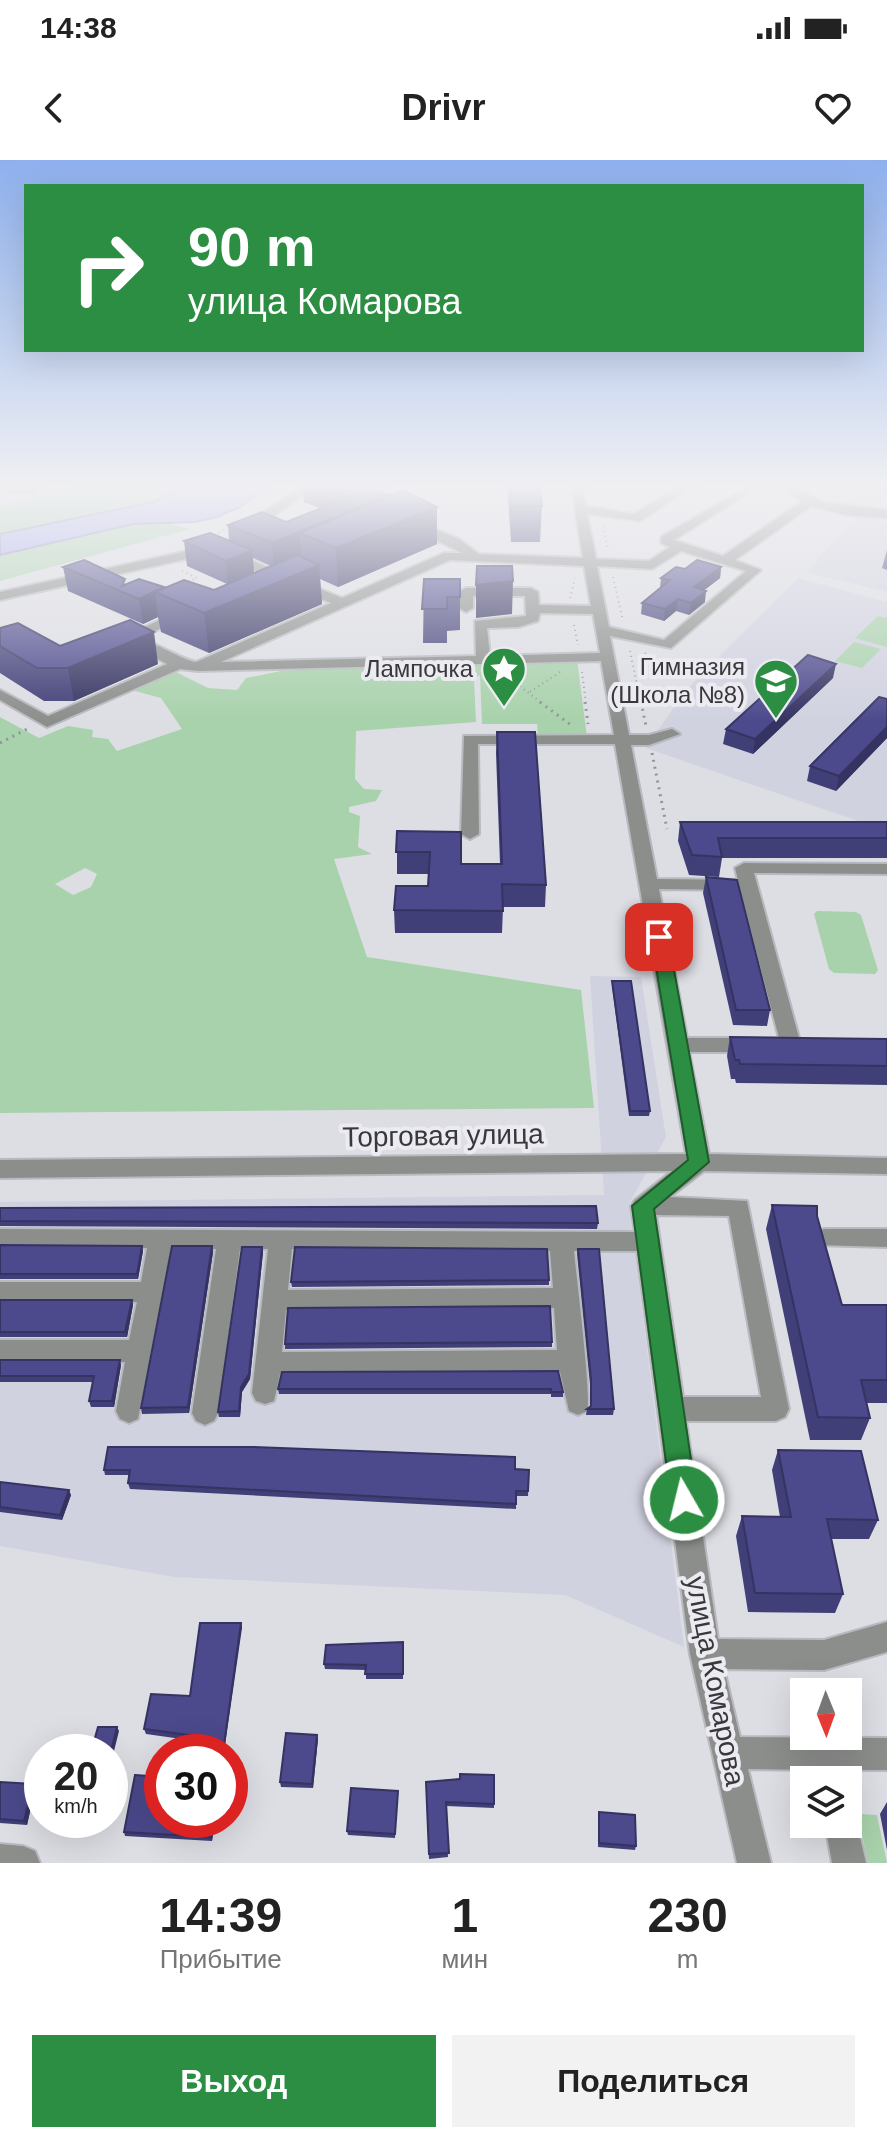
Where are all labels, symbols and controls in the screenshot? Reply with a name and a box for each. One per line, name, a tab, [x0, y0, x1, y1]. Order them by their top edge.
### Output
text: 14:38	[40, 11, 117, 44]
icon: back	[32, 86, 76, 130]
icon: heart	[811, 86, 855, 130]
text: Drivr	[401, 87, 486, 128]
text: 90 m	[188, 215, 316, 278]
icon: right	[56, 216, 160, 320]
text: улица Комарова	[188, 281, 462, 322]
place icon: Лампочка	[480, 645, 528, 708]
place label: Гимназия (Школа №8)	[610, 653, 745, 708]
place label: Лампочка	[365, 655, 474, 682]
school or university icon: Гимназия (Школа №8)	[752, 657, 800, 720]
pin	[625, 903, 693, 971]
icon: arrive	[637, 915, 681, 959]
street label: Торговая улица	[342, 1118, 544, 1153]
position arrow	[642, 1458, 726, 1542]
street label: улица Комарова	[680, 1574, 751, 1789]
north arrow	[790, 1678, 862, 1750]
map controls	[790, 1678, 862, 1838]
speed limit sign: 30	[144, 1734, 248, 1838]
text: 20	[54, 1754, 98, 1798]
button: layers	[790, 1766, 862, 1838]
text: km/h	[54, 1795, 98, 1817]
text: 14:39	[159, 1889, 282, 1942]
text: 1	[451, 1889, 478, 1942]
text: 230	[648, 1889, 728, 1942]
text: Прибытие	[160, 1944, 282, 1974]
text: мин	[441, 1944, 488, 1974]
text: m	[677, 1944, 698, 1974]
button: Выход	[32, 2035, 436, 2127]
button: Поделиться	[452, 2035, 855, 2127]

